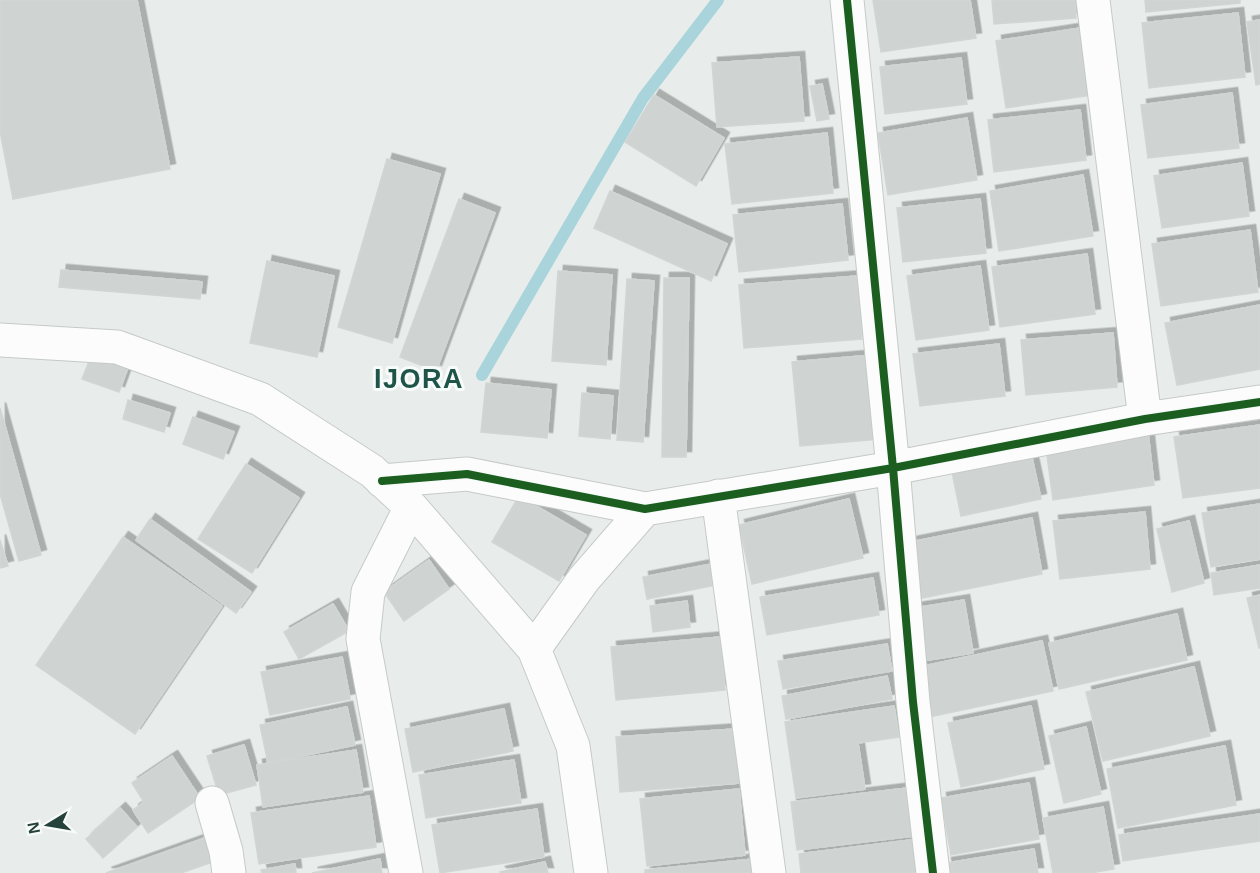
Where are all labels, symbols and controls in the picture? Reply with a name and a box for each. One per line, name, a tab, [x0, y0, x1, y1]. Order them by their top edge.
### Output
district label: IJORA	[374, 364, 464, 394]
north arrow	[18, 795, 78, 855]
text: N	[24, 820, 43, 835]

